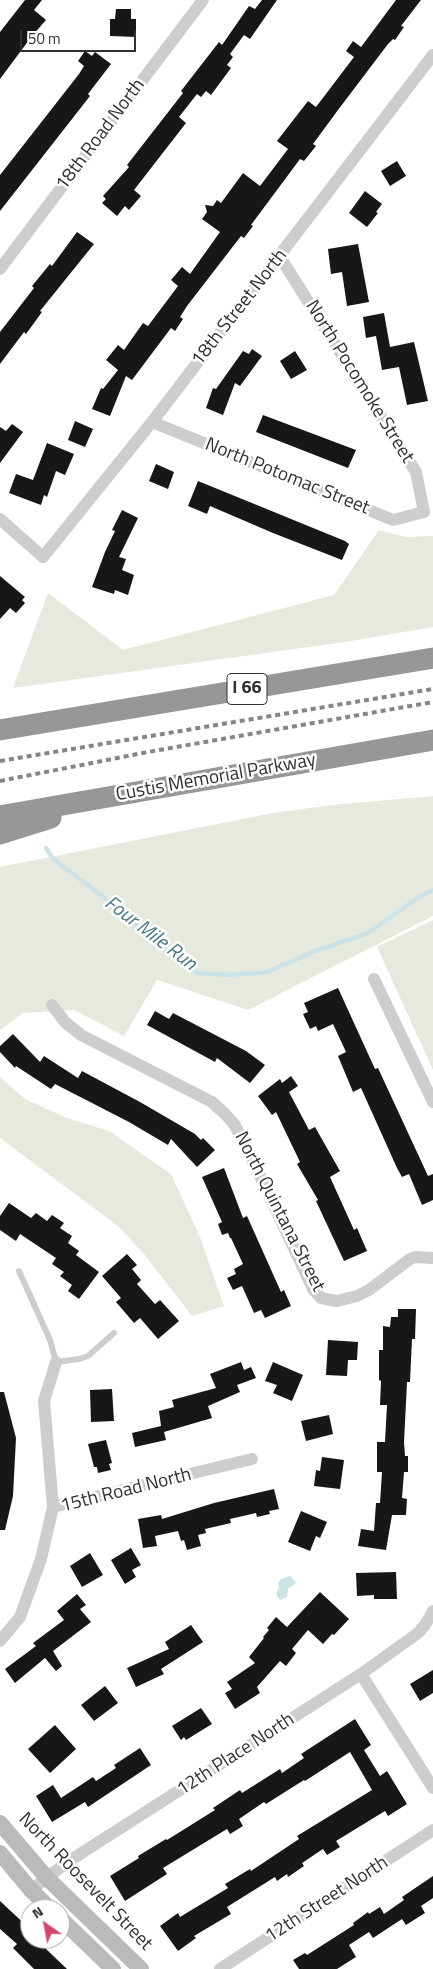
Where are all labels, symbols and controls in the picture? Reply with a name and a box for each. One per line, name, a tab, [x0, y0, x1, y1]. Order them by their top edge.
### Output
scale bar	[22, 20, 139, 52]
text: 50 m	[28, 27, 61, 50]
street label: 18th Road North	[52, 75, 150, 195]
street label: 18th Street North	[187, 245, 293, 371]
street label: North Pocomoke Street	[300, 297, 418, 467]
street label: North Potomac Street	[202, 434, 372, 520]
road number: I 66	[227, 674, 267, 704]
street label: Custis Memorial Parkway	[114, 749, 318, 807]
water label: Four Mile Run	[99, 892, 201, 976]
street label: North Quintana Street	[229, 1128, 329, 1296]
street label: 15th Road North	[58, 1464, 194, 1518]
street label: 12th Place North	[173, 1708, 299, 1802]
street label: North Roosevelt Street	[13, 1808, 157, 1956]
street label: 12th Street North	[261, 1852, 393, 1948]
north arrow	[20, 1899, 70, 1949]

